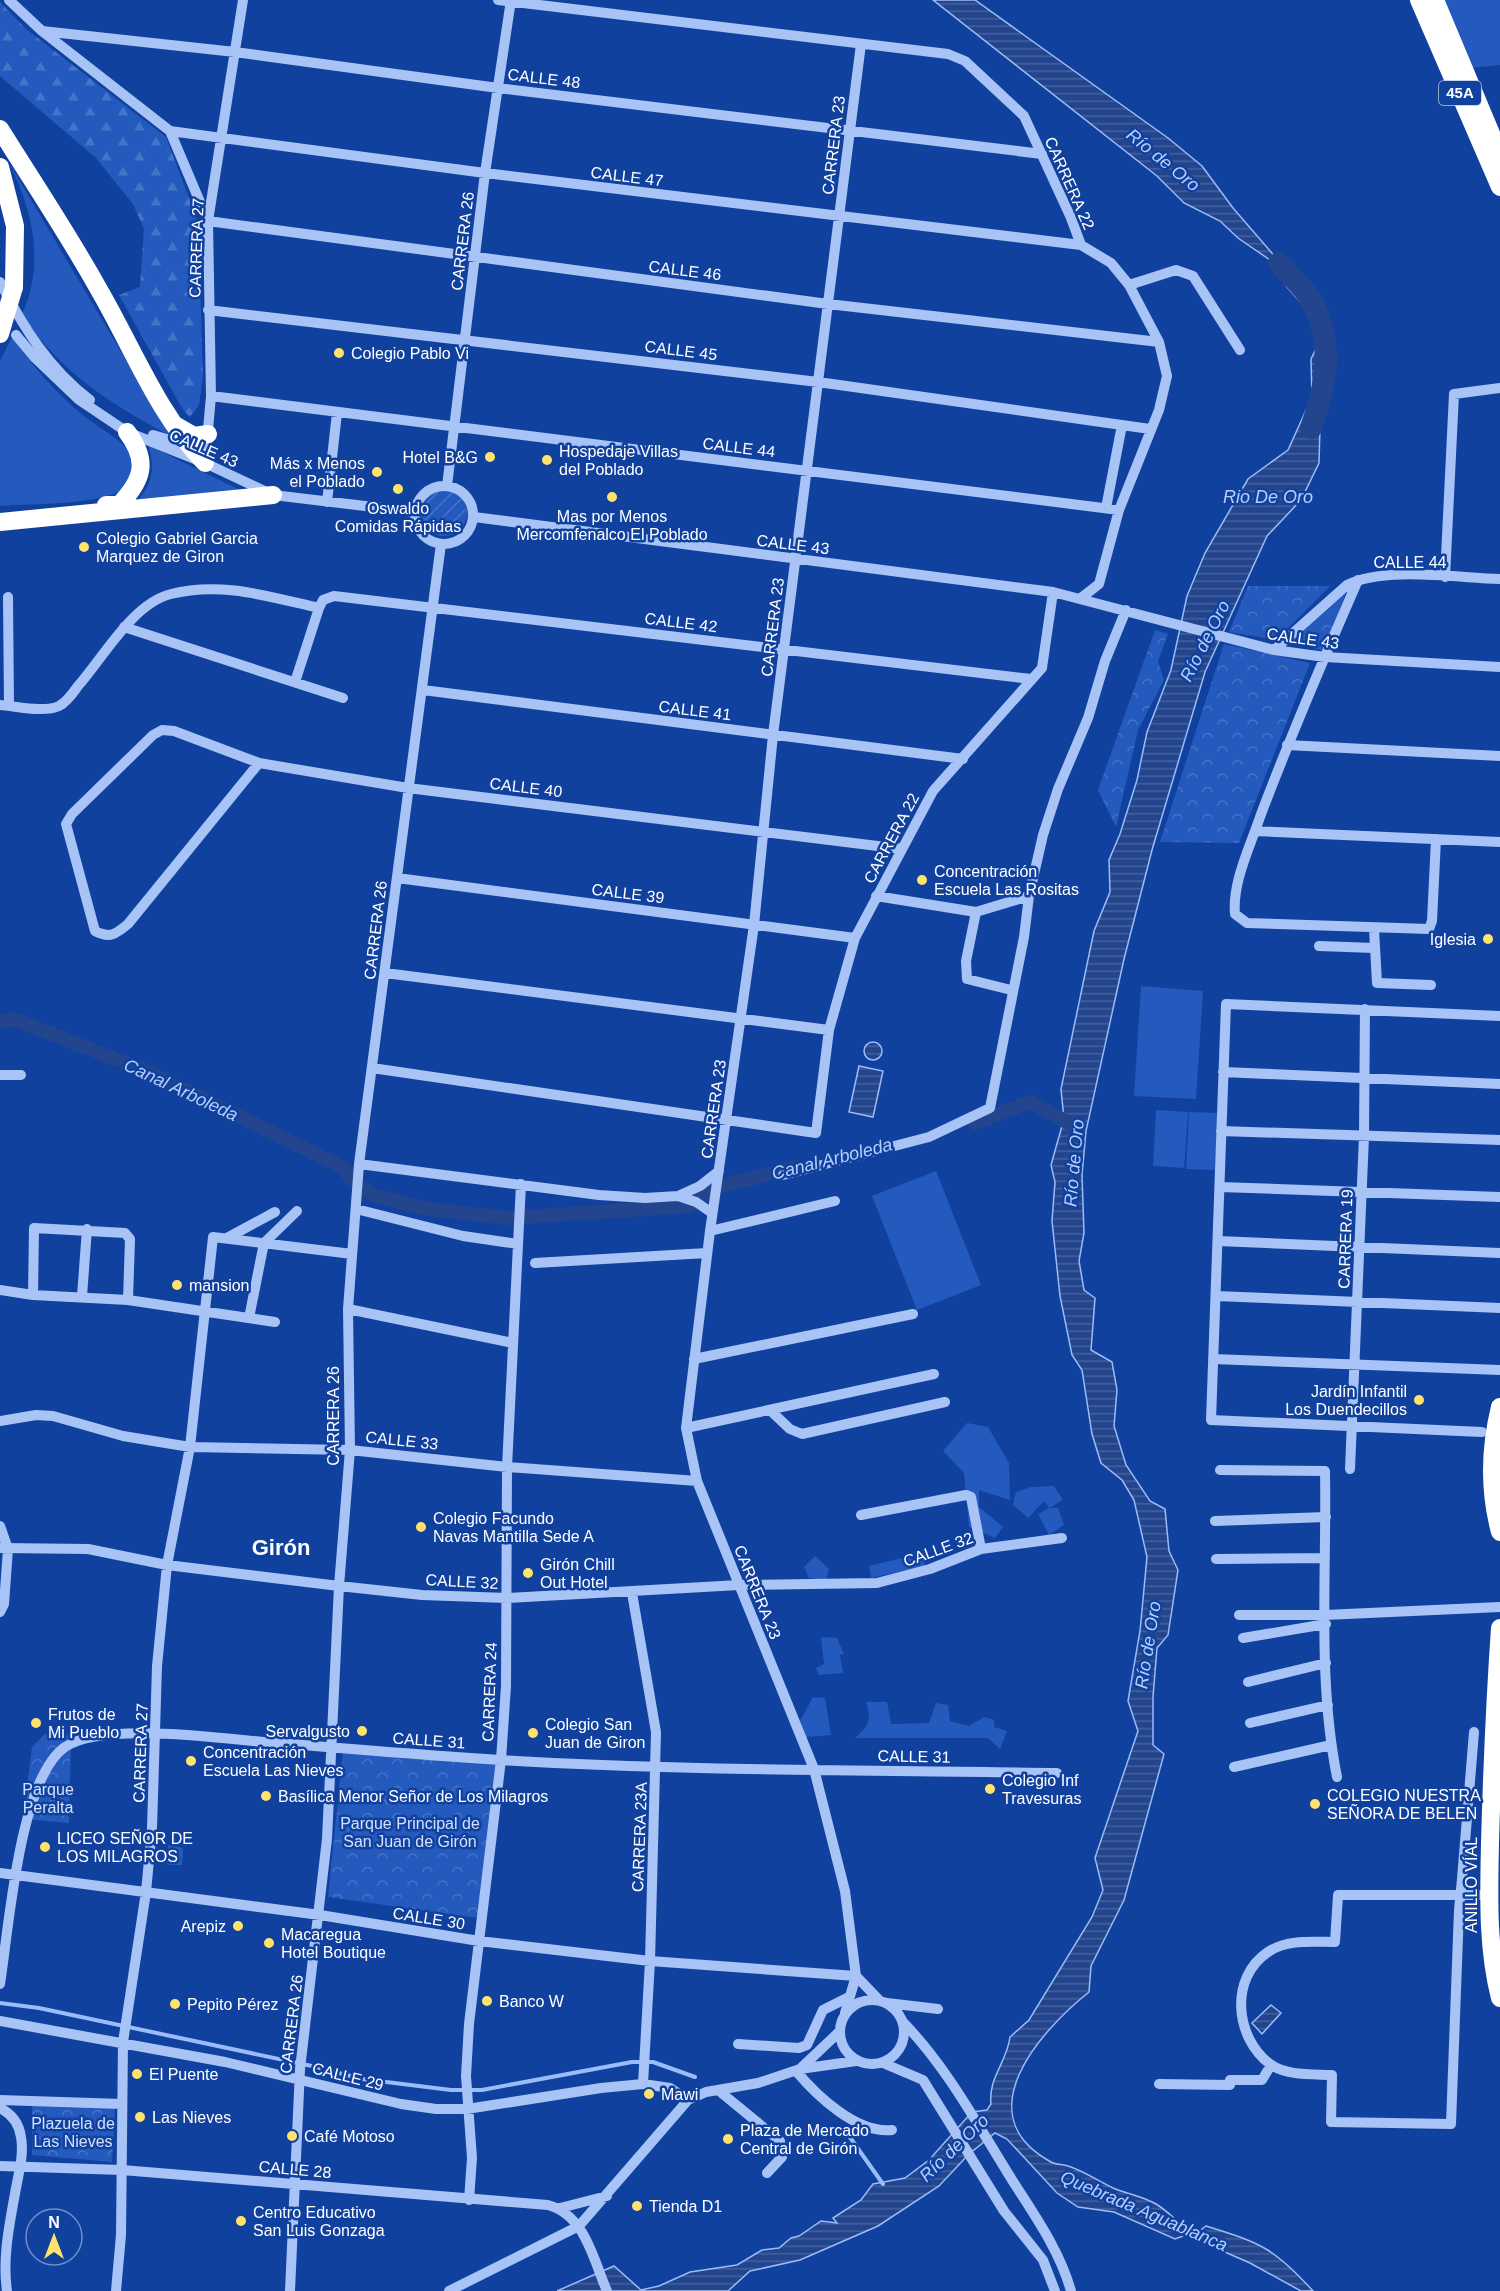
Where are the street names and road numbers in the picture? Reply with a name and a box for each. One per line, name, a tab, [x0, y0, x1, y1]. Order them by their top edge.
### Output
street label: CALLE 48	[507, 66, 581, 91]
road number: 45A	[1439, 81, 1481, 105]
street label: CARRERA 23	[819, 94, 848, 196]
street label: CARRERA 22	[1042, 134, 1098, 232]
street label: CALLE 47	[590, 164, 664, 189]
street label: CARRERA 26	[448, 190, 477, 292]
street label: CARRERA 27	[186, 198, 207, 298]
street label: CALLE 46	[648, 258, 722, 283]
street label: CALLE 45	[644, 338, 718, 363]
street label: CALLE 43	[167, 426, 241, 471]
street label: CALLE 44	[702, 435, 776, 460]
street label: CALLE 43	[756, 532, 830, 557]
street label: CALLE 44	[1374, 554, 1447, 571]
street label: CARRERA 23	[758, 576, 787, 678]
street label: CALLE 42	[644, 610, 718, 635]
street label: CALLE 43	[1266, 625, 1340, 652]
street label: CALLE 41	[658, 698, 732, 723]
street label: CALLE 40	[489, 775, 563, 800]
street label: CARRERA 22	[861, 790, 922, 886]
street label: CARRERA 26	[361, 879, 390, 981]
street label: CALLE 39	[591, 881, 665, 906]
street label: CARRERA 23	[698, 1058, 729, 1160]
street label: CARRERA 19	[1335, 1189, 1356, 1289]
street label: CARRERA 26	[325, 1366, 342, 1466]
street label: CALLE 33	[365, 1428, 439, 1453]
street label: CALLE 32	[901, 1529, 975, 1570]
street label: CARRERA 23	[731, 1543, 784, 1642]
street label: CALLE 32	[425, 1571, 499, 1592]
street label: CARRERA 24	[479, 1642, 500, 1742]
street label: CARRERA 27	[130, 1703, 151, 1803]
street label: CALLE 31	[392, 1729, 466, 1752]
street label: CALLE 31	[877, 1747, 951, 1766]
street label: CARRERA 23A	[629, 1781, 650, 1892]
street label: ANILLO VÍAL	[1462, 1837, 1480, 1933]
street label: CALLE 30	[392, 1904, 466, 1933]
street label: CARRERA 26	[277, 1973, 306, 2075]
street label: CALLE 29	[310, 2059, 385, 2094]
street label: CALLE 28	[258, 2158, 332, 2181]

